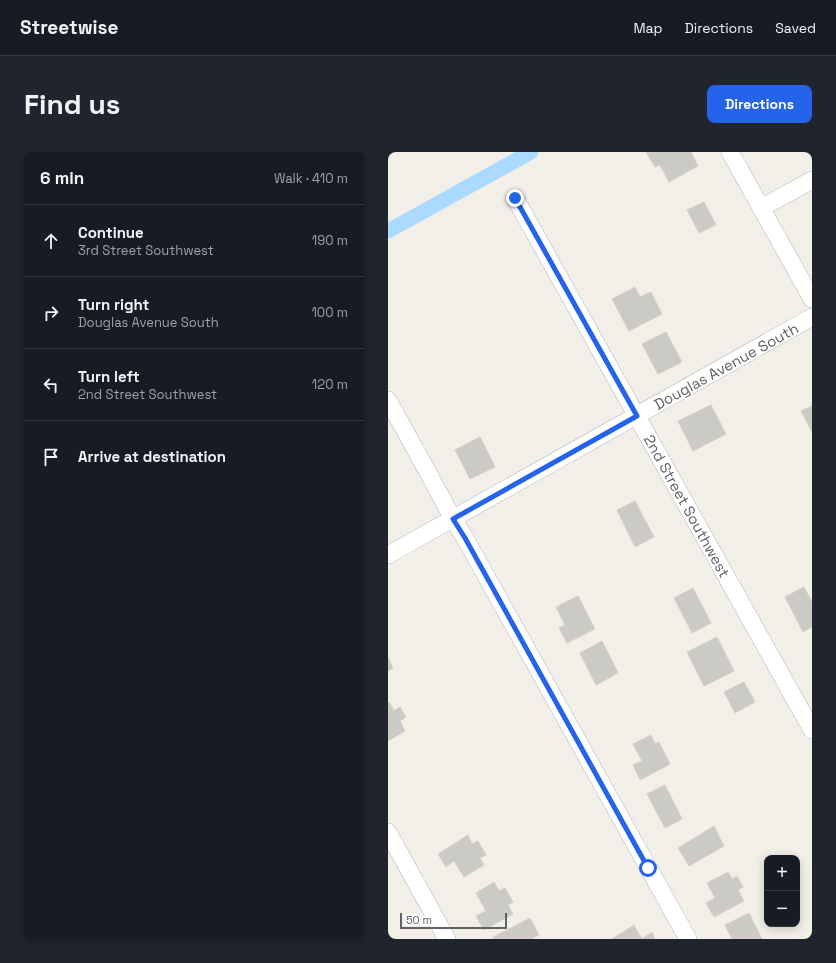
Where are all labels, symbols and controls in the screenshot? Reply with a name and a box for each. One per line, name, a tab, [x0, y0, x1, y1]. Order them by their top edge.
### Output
text: Streetwise	[20, 15, 119, 40]
text: Map	[633, 19, 663, 37]
text: Directions	[685, 19, 753, 37]
text: Saved	[775, 19, 816, 37]
button: Directions	[707, 85, 812, 123]
text: Find us	[24, 86, 121, 122]
text: 6 min	[40, 167, 84, 189]
text: Walk · 410 m	[274, 170, 348, 187]
route end	[506, 189, 524, 207]
text: Continue	[78, 223, 144, 242]
icon: ahead	[40, 230, 62, 252]
text: 190 m	[312, 232, 348, 249]
text: 3rd Street Southwest	[78, 242, 214, 259]
text: Turn right	[78, 295, 149, 314]
icon: right	[40, 302, 62, 324]
text: 100 m	[311, 304, 348, 321]
text: Douglas Avenue South	[78, 314, 219, 331]
street label: Douglas Avenue South	[650, 318, 802, 414]
text: Turn left	[78, 367, 140, 386]
icon: left	[40, 374, 62, 396]
text: 120 m	[312, 376, 348, 393]
text: 2nd Street Southwest	[78, 386, 217, 403]
street label: 2nd Street Southwest	[640, 431, 734, 581]
icon: arrive	[40, 446, 62, 468]
text: Arrive at destination	[78, 447, 226, 466]
map controls	[764, 855, 800, 927]
button: +	[764, 855, 800, 891]
route start	[639, 859, 657, 877]
button: −	[764, 891, 800, 927]
scale bar	[400, 911, 507, 930]
text: 50 m	[406, 913, 432, 927]

